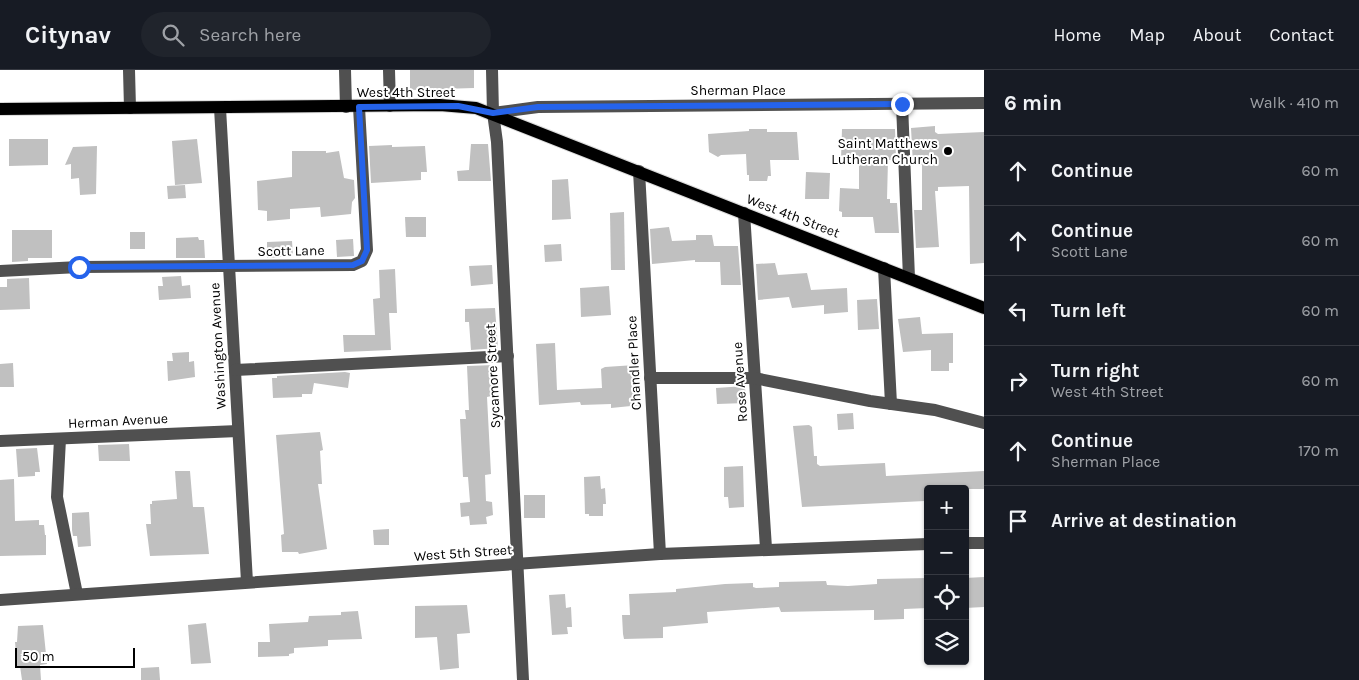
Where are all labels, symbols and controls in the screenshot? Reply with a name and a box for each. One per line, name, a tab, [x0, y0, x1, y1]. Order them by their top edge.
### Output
search box	[141, 12, 491, 57]
text: Citynav	[25, 21, 111, 49]
icon: search	[159, 21, 187, 49]
text: Search here	[199, 24, 301, 46]
text: Home	[1053, 24, 1101, 46]
text: Map	[1129, 24, 1165, 46]
text: About	[1193, 24, 1242, 46]
text: Contact	[1270, 24, 1334, 46]
street label: Sherman Place	[690, 82, 786, 99]
street label: West 4th Street	[357, 84, 455, 101]
text: 6 min	[1004, 91, 1062, 115]
route end	[891, 93, 914, 116]
text: Walk · 410 m	[1250, 93, 1339, 112]
place label: Saint Matthews Lutheran Church	[831, 135, 938, 168]
marker: Saint Matthews Lutheran Church	[942, 145, 954, 157]
icon: ahead	[1004, 157, 1032, 185]
text: Continue	[1051, 160, 1133, 182]
text: 60 m	[1302, 161, 1339, 180]
street label: West 4th Street	[744, 190, 842, 242]
text: Continue	[1051, 220, 1133, 242]
icon: ahead	[1004, 227, 1032, 255]
text: 60 m	[1302, 231, 1339, 250]
street label: Scott Lane	[257, 242, 325, 260]
text: Scott Lane	[1051, 242, 1128, 261]
route start	[68, 256, 91, 279]
street label: Washington Avenue	[206, 282, 230, 410]
icon: left	[1004, 297, 1032, 325]
text: Turn left	[1051, 300, 1126, 322]
text: 60 m	[1302, 301, 1339, 320]
street label: Chandler Place	[623, 315, 645, 411]
street label: Sycamore Street	[482, 323, 504, 429]
street label: Rose Avenue	[729, 341, 751, 423]
text: Turn right	[1051, 360, 1140, 382]
icon: right	[1004, 367, 1032, 395]
text: 60 m	[1302, 371, 1339, 390]
text: West 4th Street	[1051, 382, 1164, 401]
street label: Herman Avenue	[67, 410, 169, 432]
text: Continue	[1051, 430, 1133, 452]
icon: ahead	[1004, 437, 1032, 465]
text: 170 m	[1298, 441, 1339, 460]
text: Sherman Place	[1051, 452, 1160, 471]
map controls	[924, 485, 969, 665]
button: +	[924, 485, 969, 530]
icon: arrive	[1004, 507, 1032, 535]
text: Arrive at destination	[1051, 510, 1237, 532]
button: −	[924, 530, 969, 575]
street label: West 5th Street	[413, 541, 513, 565]
button: locate	[924, 575, 969, 620]
button: layers	[924, 620, 969, 665]
scale bar	[15, 645, 135, 668]
text: 50 m	[22, 648, 55, 665]

